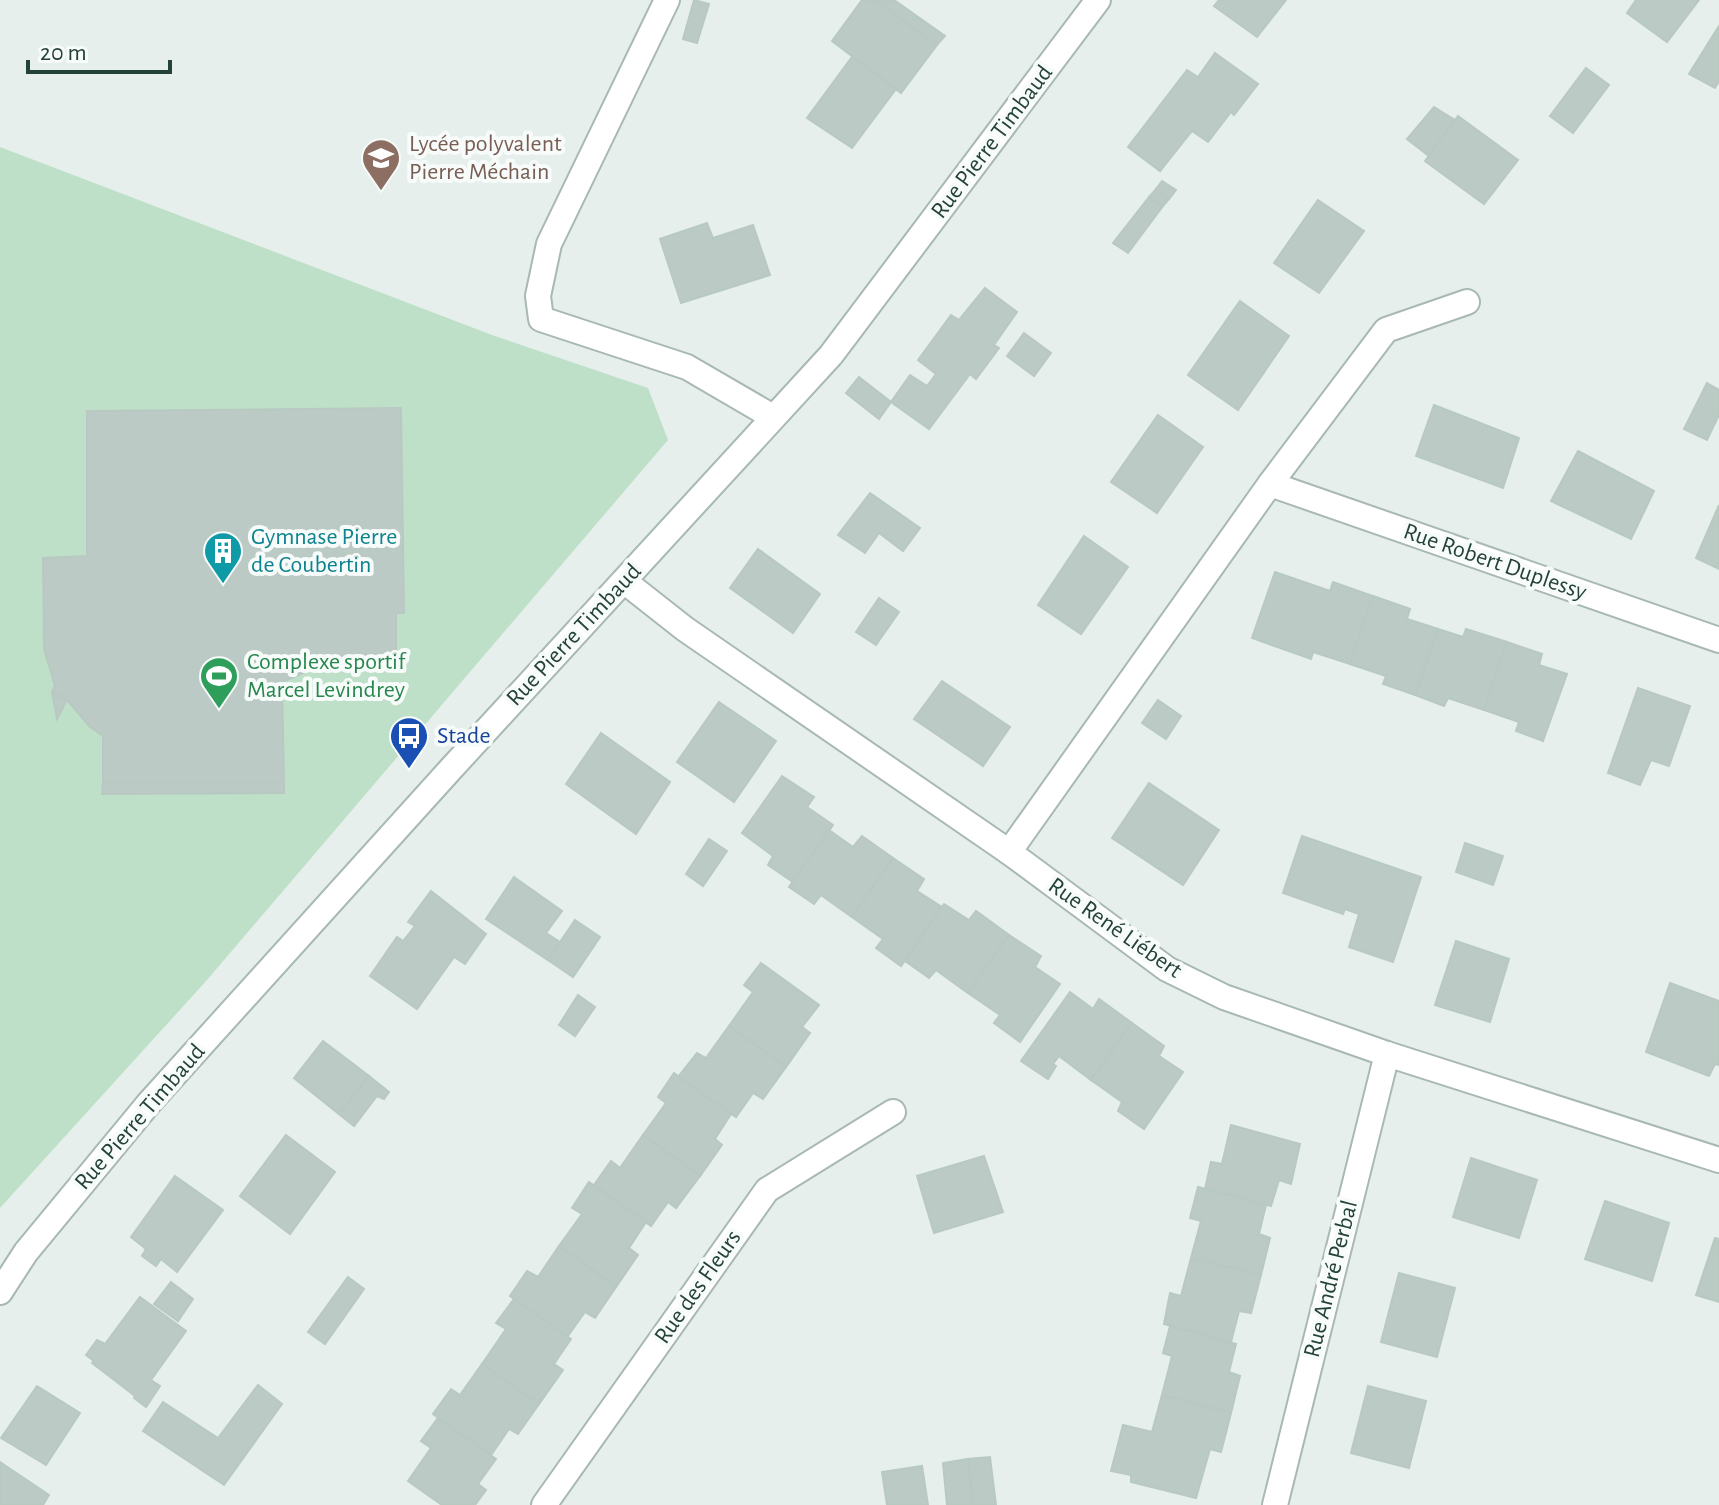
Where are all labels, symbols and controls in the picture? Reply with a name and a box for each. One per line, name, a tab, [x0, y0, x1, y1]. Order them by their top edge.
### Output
scale bar	[28, 24, 170, 74]
text: 20 m	[40, 41, 87, 65]
street label: Rue Pierre Timbaud	[927, 61, 1057, 223]
place label: Lycée polyvalent Pierre Méchain	[409, 132, 562, 184]
school or university icon: Lycée polyvalent Pierre Méchain	[360, 137, 402, 192]
street label: Rue Robert Duplessy	[1400, 519, 1590, 605]
place label: Gymnase Pierre de Coubertin	[251, 525, 397, 577]
building icon: Gymnase Pierre de Coubertin	[202, 530, 244, 585]
street label: Rue Pierre Timbaud	[502, 559, 646, 711]
place label: Complexe sportif Marcel Levindrey	[247, 650, 407, 702]
sports icon: Complexe sportif Marcel Levindrey	[198, 655, 240, 710]
bus stop icon: Stade	[388, 715, 430, 770]
place label: Stade	[437, 724, 491, 748]
street label: Rue René Liébert	[1044, 873, 1186, 983]
street label: Rue Pierre Timbaud	[70, 1039, 210, 1195]
street label: Rue André Perbal	[1300, 1198, 1362, 1360]
street label: Rue des Fleurs	[650, 1226, 746, 1348]

